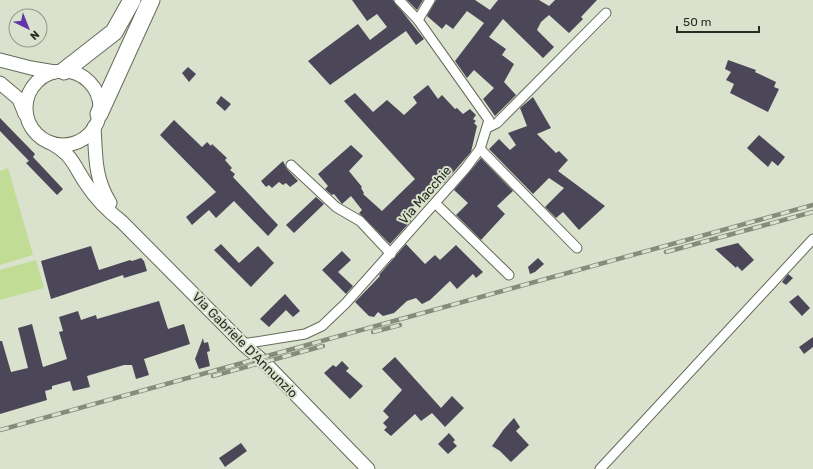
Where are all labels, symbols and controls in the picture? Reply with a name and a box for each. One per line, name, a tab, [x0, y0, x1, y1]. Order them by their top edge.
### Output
north arrow	[8, 8, 48, 48]
scale bar	[677, 8, 759, 34]
text: 50 m	[683, 15, 711, 29]
text: N	[27, 27, 42, 42]
street label: Via Macchie	[396, 163, 454, 227]
street label: Via Gabriele D'Annunzio	[189, 289, 301, 401]

